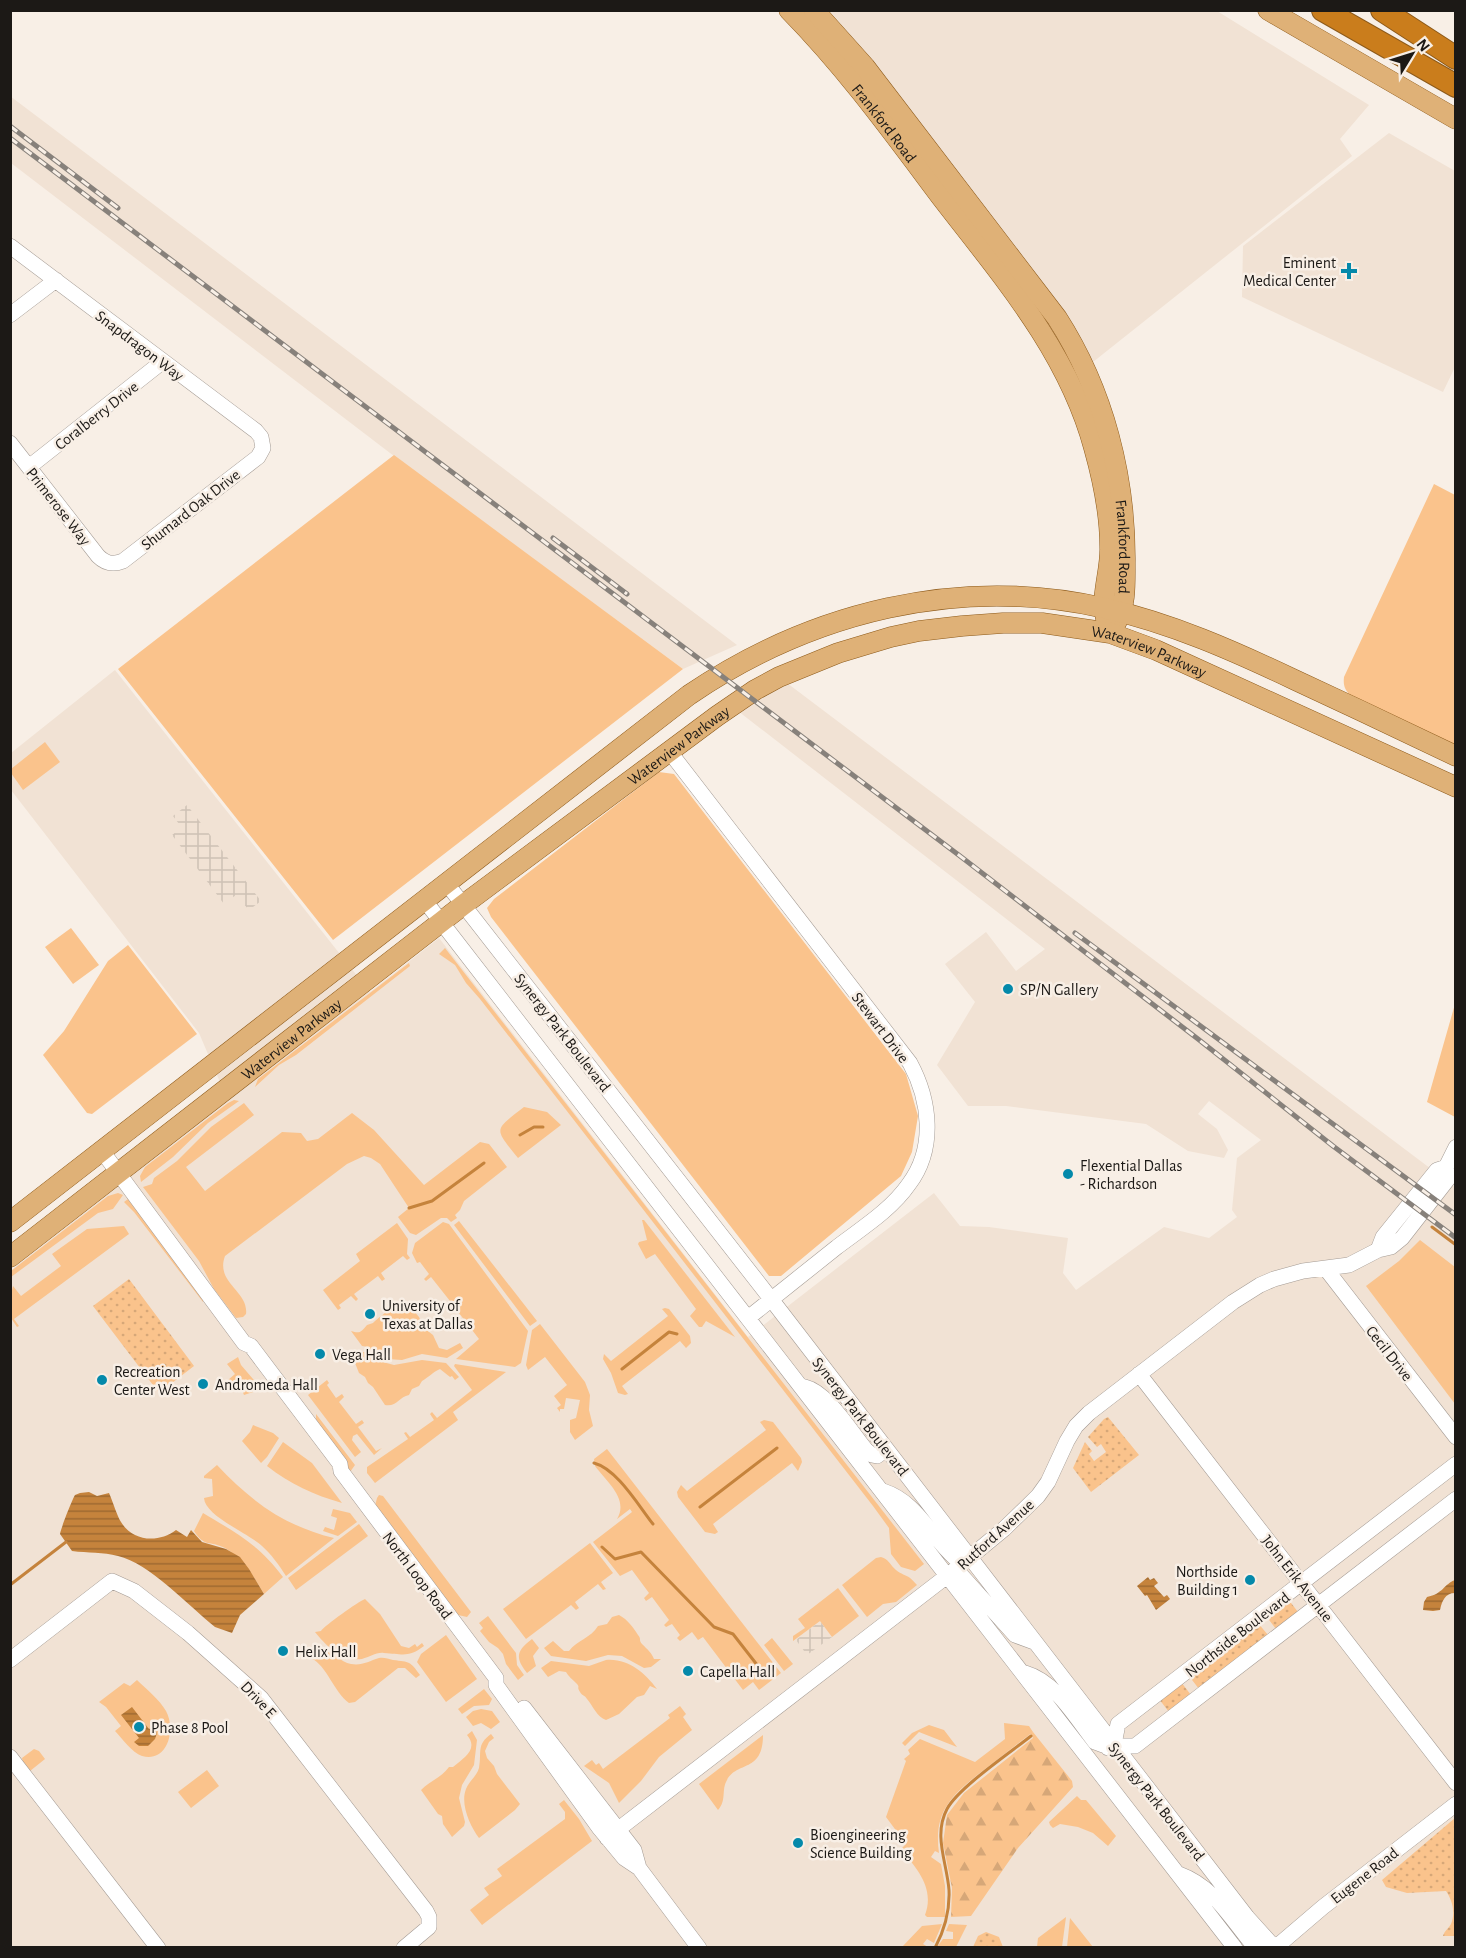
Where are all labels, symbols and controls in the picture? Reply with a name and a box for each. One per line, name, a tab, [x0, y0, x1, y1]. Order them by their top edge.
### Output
north arrow	[1382, 24, 1442, 84]
text: N	[1413, 36, 1433, 55]
street label: Frankford Road	[849, 81, 919, 166]
place label: Eminent Medical Center	[1243, 255, 1337, 289]
marker: Eminent Medical Center	[1340, 262, 1358, 280]
street label: Snapdragon Way	[92, 308, 187, 385]
street label: Coralberry Drive	[52, 378, 142, 454]
street label: Primerose Way	[22, 465, 93, 549]
street label: Shumard Oak Drive	[138, 466, 243, 553]
street label: Frankford Road	[1112, 499, 1132, 594]
street label: Waterview Parkway	[1090, 623, 1209, 682]
street label: Waterview Parkway	[625, 703, 733, 789]
street label: Synergy Park Boulevard	[510, 970, 613, 1095]
marker: SP/N Gallery	[1001, 982, 1015, 996]
place label: SP/N Gallery	[1020, 982, 1099, 999]
street label: Stewart Drive	[849, 989, 912, 1066]
street label: Waterview Parkway	[239, 995, 346, 1083]
place label: Flexential Dallas - Richardson	[1080, 1158, 1183, 1192]
marker: Flexential Dallas - Richardson	[1061, 1167, 1075, 1181]
place label: University of Texas at Dallas	[382, 1298, 473, 1332]
marker: University of Texas at Dallas	[363, 1307, 377, 1321]
street label: Cecil Drive	[1363, 1323, 1416, 1384]
marker: Vega Hall	[313, 1347, 327, 1361]
place label: Vega Hall	[332, 1347, 391, 1363]
street label: Synergy Park Boulevard	[808, 1354, 911, 1479]
place label: Recreation Center West	[114, 1364, 190, 1398]
marker: Recreation Center West	[95, 1373, 109, 1387]
marker: Andromeda Hall	[196, 1377, 210, 1391]
place label: Andromeda Hall	[215, 1377, 318, 1393]
street label: Rutford Avenue	[954, 1496, 1037, 1573]
street label: North Loop Road	[379, 1529, 455, 1622]
street label: John Erik Avenue	[1259, 1532, 1336, 1625]
place label: Northside Building 1	[1176, 1564, 1238, 1598]
marker: Northside Building 1	[1243, 1573, 1257, 1587]
street label: Northside Boulevard	[1182, 1589, 1293, 1680]
marker: Helix Hall	[276, 1644, 290, 1658]
place label: Helix Hall	[295, 1644, 356, 1660]
marker: Capella Hall	[681, 1664, 695, 1678]
place label: Capella Hall	[700, 1664, 775, 1680]
street label: Drive E	[238, 1678, 279, 1721]
marker: Phase 8 Pool	[132, 1720, 146, 1734]
place label: Phase 8 Pool	[151, 1720, 229, 1736]
street label: Synergy Park Boulevard	[1104, 1739, 1207, 1864]
place label: Bioengineering Science Building	[810, 1827, 912, 1861]
marker: Bioengineering Science Building	[791, 1836, 805, 1850]
street label: Eugene Road	[1328, 1845, 1401, 1907]

